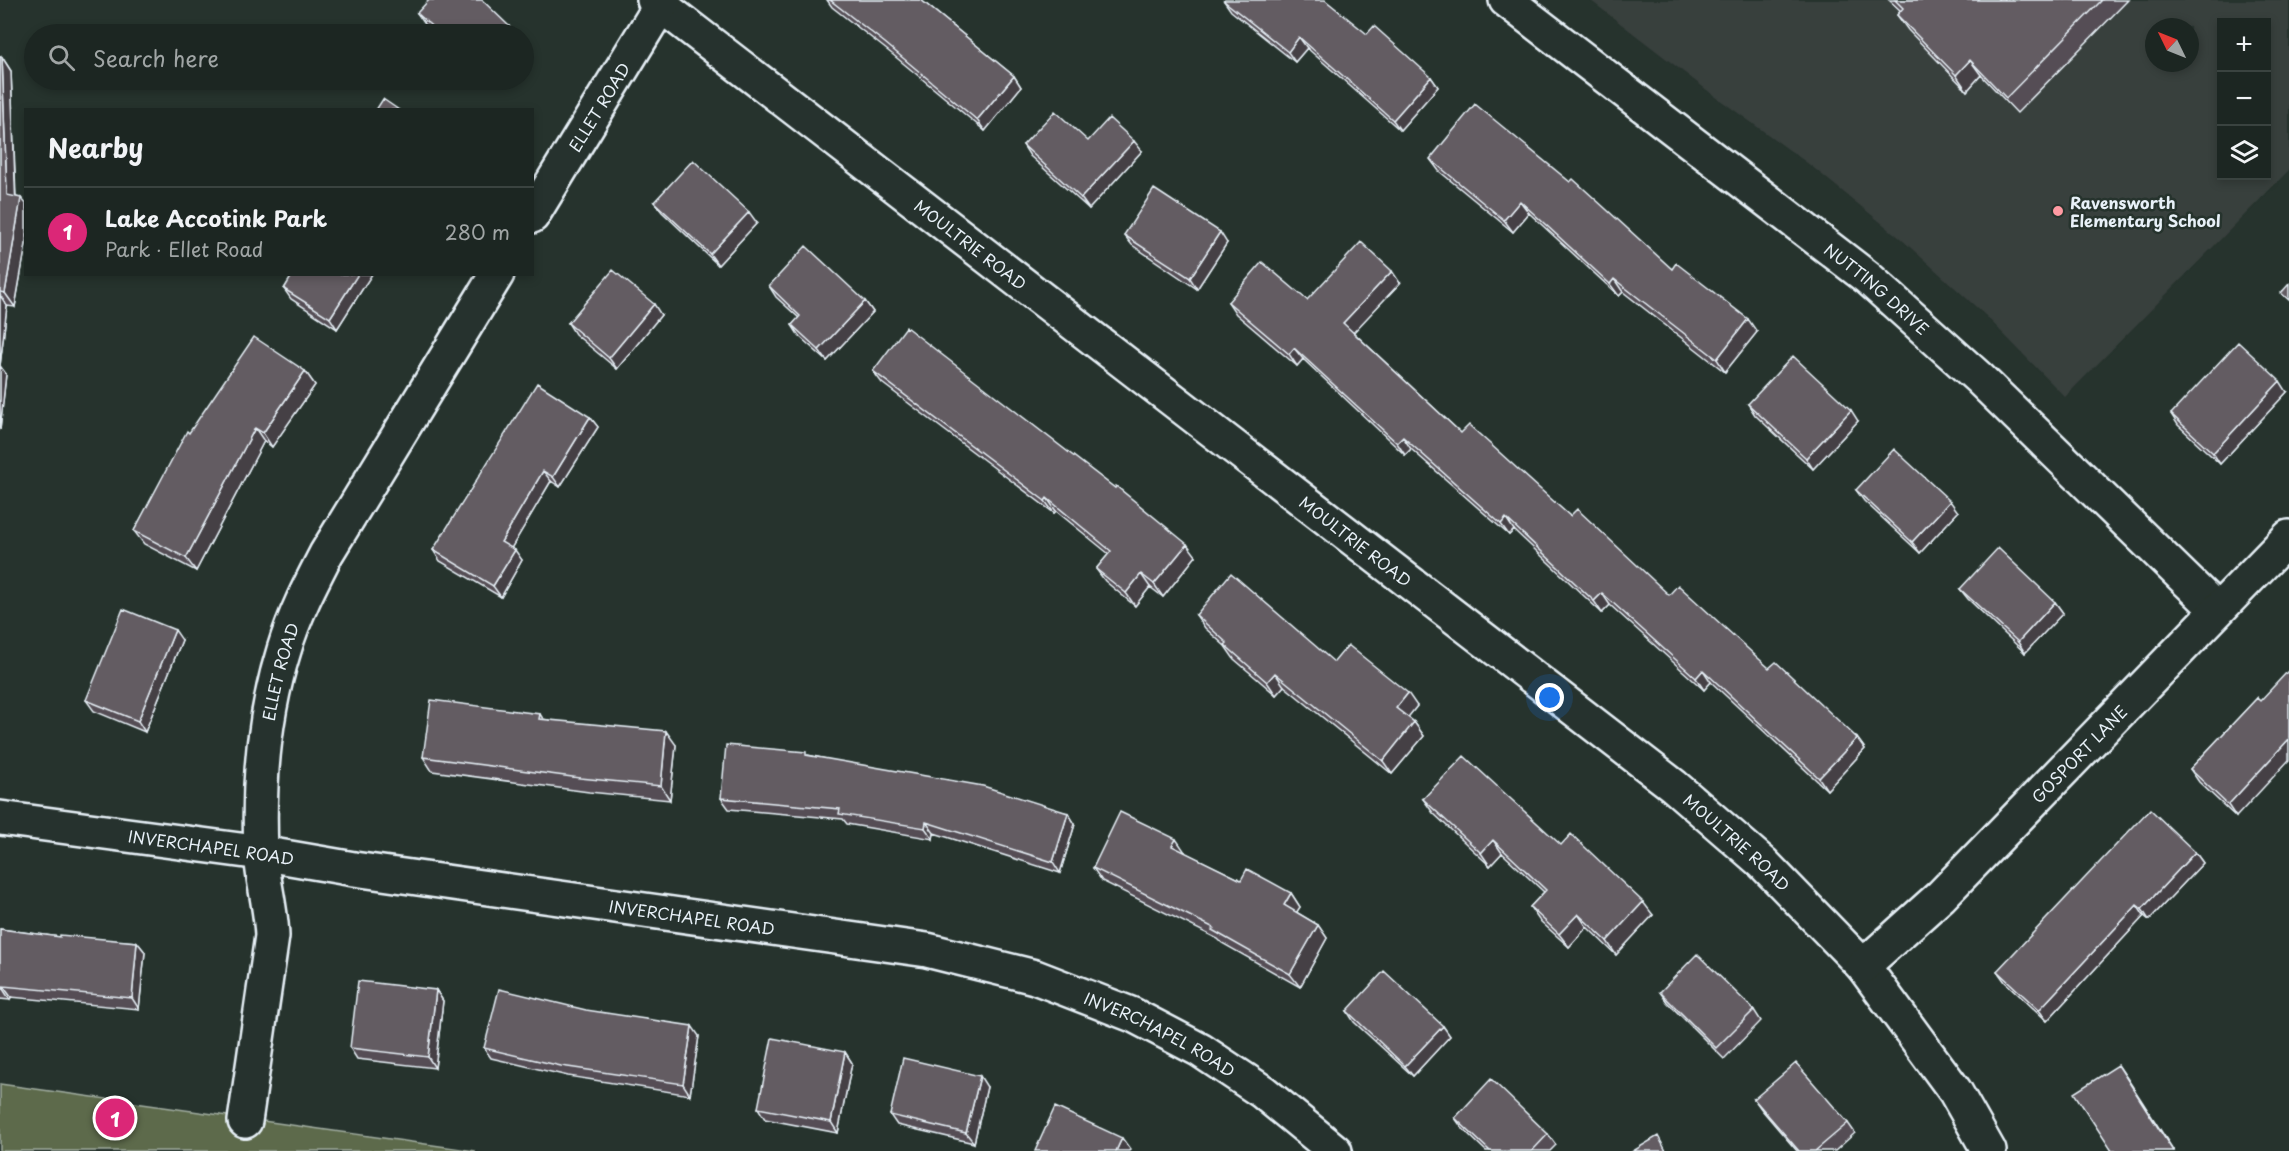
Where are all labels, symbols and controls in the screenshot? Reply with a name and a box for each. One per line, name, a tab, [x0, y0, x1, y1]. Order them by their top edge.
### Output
north arrow	[2145, 18, 2199, 72]
map controls	[2217, 18, 2271, 180]
button: +	[2217, 18, 2271, 72]
search box	[24, 24, 534, 90]
icon: search	[45, 41, 78, 74]
text: Search here	[93, 41, 219, 74]
street label: ELLET ROAD	[562, 58, 635, 156]
button: −	[2217, 72, 2271, 126]
button: layers	[2217, 126, 2271, 180]
text: Nearby	[48, 128, 143, 167]
place label: Ravensworth Elementary School	[2070, 190, 2221, 232]
street label: MOULTRIE ROAD	[910, 193, 1032, 295]
text: Lake Accotink Park	[105, 201, 327, 234]
marker: Ravensworth Elementary School	[2051, 204, 2065, 218]
text: 1	[63, 217, 72, 247]
text: 280 m	[445, 217, 510, 247]
text: Park · Ellet Road	[105, 234, 263, 264]
street label: NUTTING DRIVE	[1819, 237, 1935, 340]
street label: MOULTRIE ROAD	[1295, 490, 1417, 592]
street label: ELLET ROAD	[256, 619, 304, 722]
your location	[1535, 683, 1564, 712]
street label: GOSPORT LANE	[2026, 699, 2132, 808]
street label: MOULTRIE ROAD	[1679, 788, 1796, 896]
street label: INVERCHAPEL ROAD	[127, 823, 296, 870]
street label: INVERCHAPEL ROAD	[607, 893, 777, 940]
street label: INVERCHAPEL ROAD	[1081, 985, 1240, 1082]
pin: 1	[96, 1096, 134, 1140]

